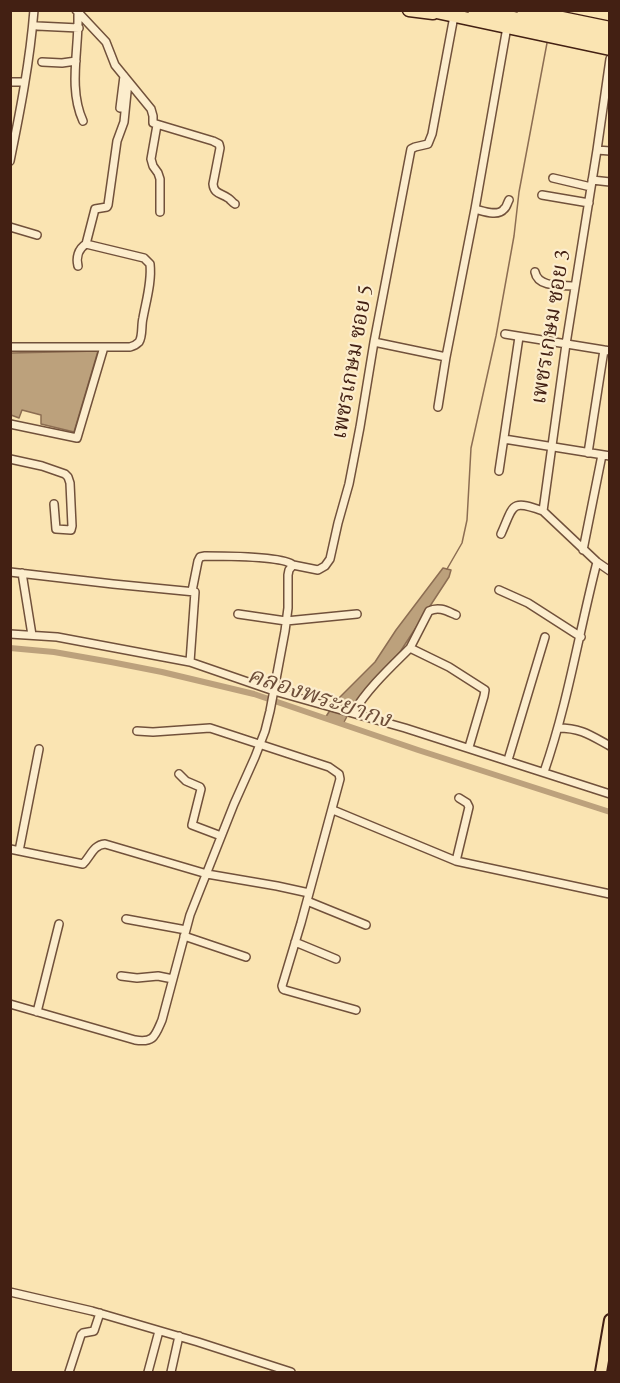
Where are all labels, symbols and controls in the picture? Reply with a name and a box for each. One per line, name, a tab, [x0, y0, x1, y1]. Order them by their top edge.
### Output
street label: เพชรเกษม ซอย 3	[526, 248, 576, 406]
street label: เพชรเกษม ซอย 5	[326, 283, 380, 441]
water label: คลองพระยากง	[244, 661, 394, 735]

